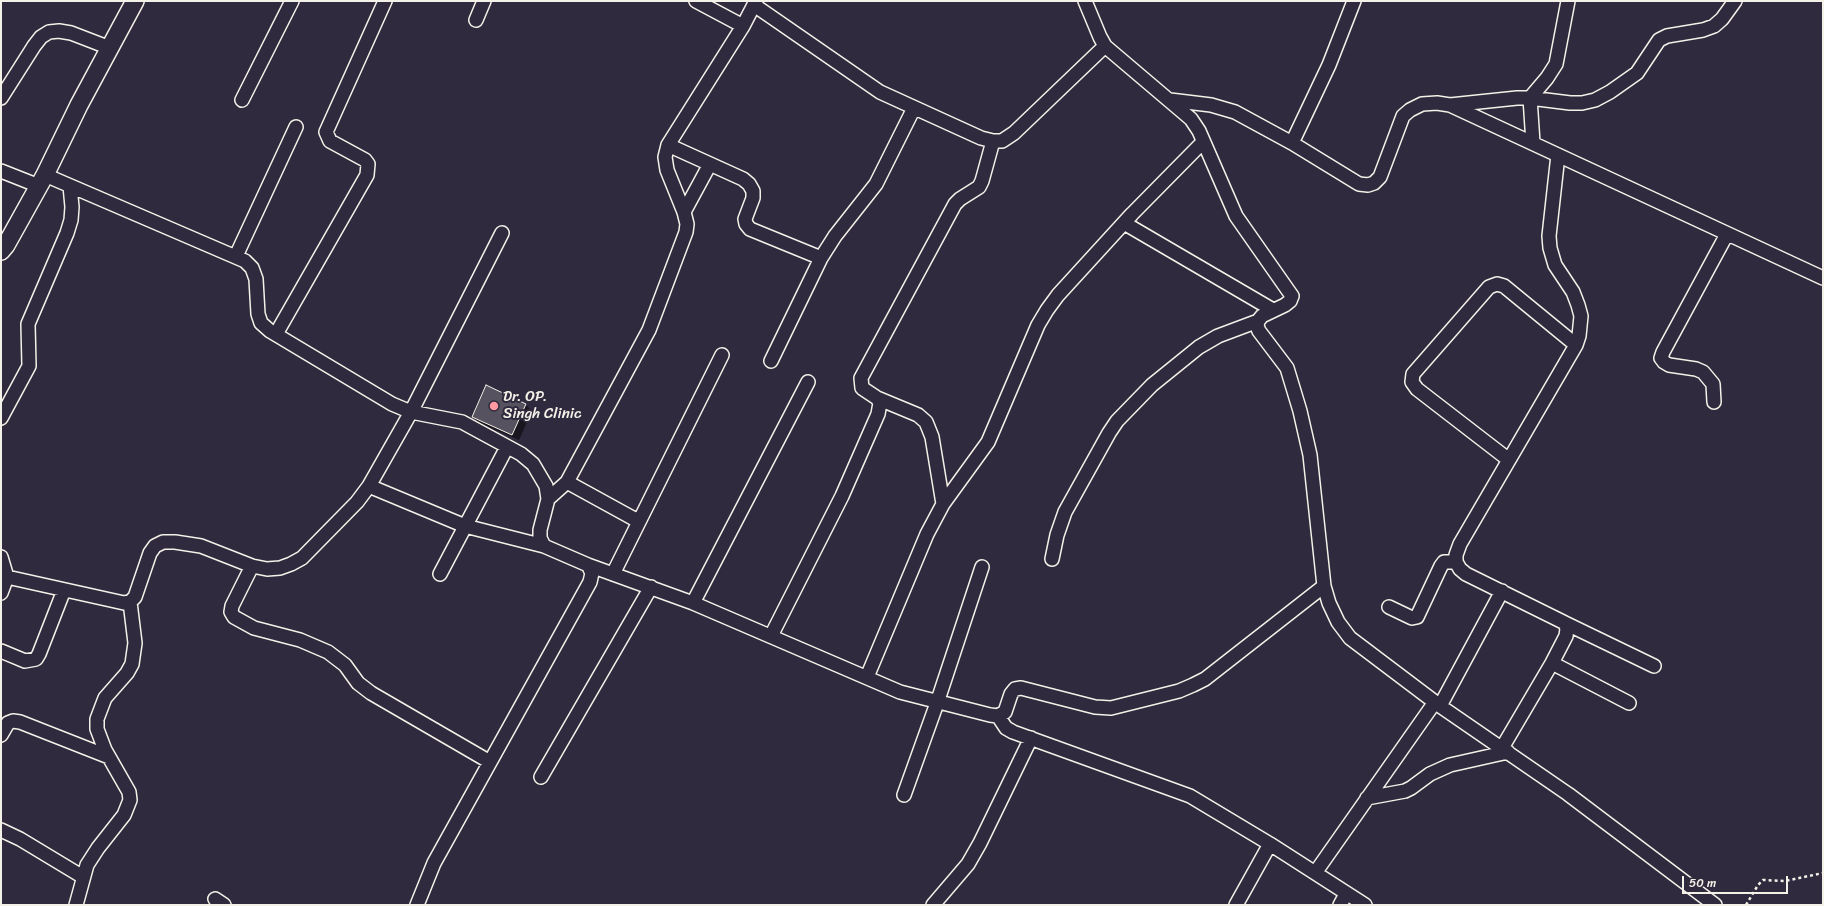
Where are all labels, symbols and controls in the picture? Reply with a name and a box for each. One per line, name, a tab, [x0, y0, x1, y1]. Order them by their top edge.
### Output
place label: Dr. OP. Singh Clinic	[503, 388, 581, 423]
marker: Dr. OP. Singh Clinic	[488, 400, 500, 412]
scale bar	[1684, 868, 1790, 894]
text: 50 m	[1689, 872, 1716, 894]

